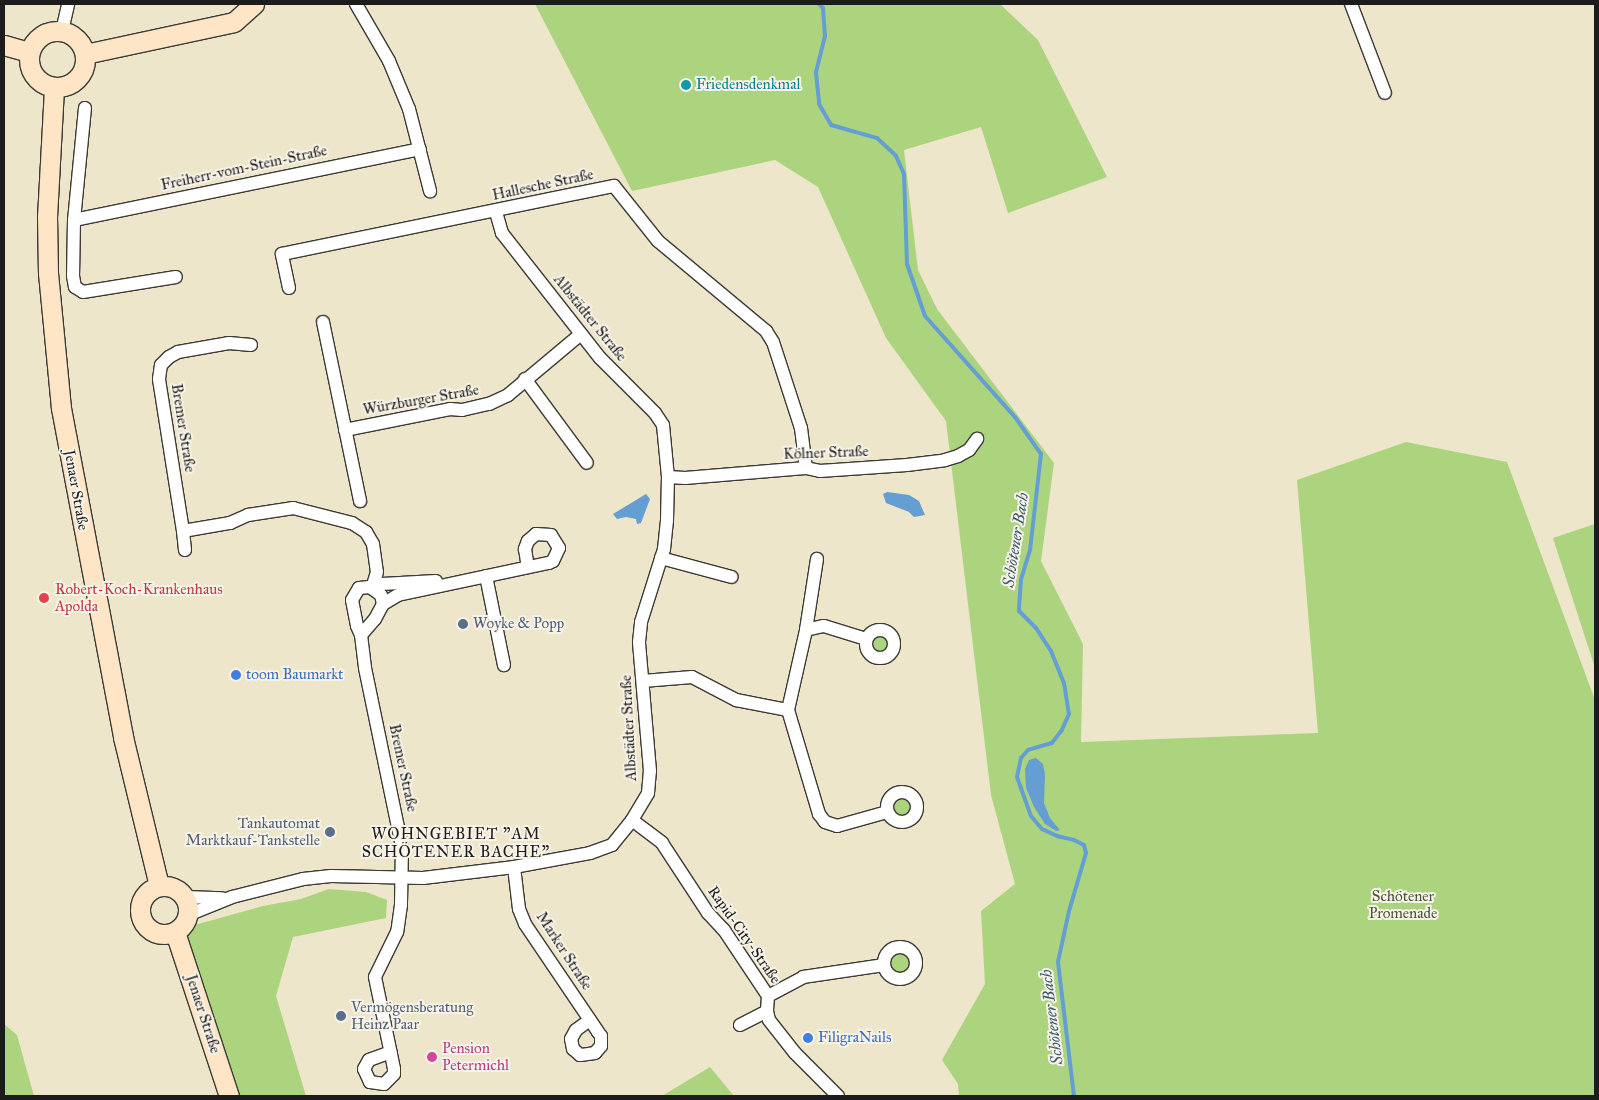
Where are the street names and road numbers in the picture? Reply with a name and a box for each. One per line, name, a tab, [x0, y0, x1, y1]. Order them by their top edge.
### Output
street label: Freiherr-vom-Stein-Straße	[159, 142, 329, 194]
street label: Hallesche Straße	[491, 165, 595, 205]
street label: Albstädter Straße	[550, 271, 630, 365]
street label: Würzburger Straße	[362, 381, 480, 419]
street label: Bremer Straße	[167, 383, 199, 473]
street label: Kölner Straße	[783, 443, 869, 463]
street label: Jenaer Straße	[60, 448, 92, 532]
street label: Albstädter Straße	[617, 674, 641, 782]
street label: Bremer Straße	[385, 723, 421, 813]
street label: Rapid-City-Straße	[704, 883, 784, 987]
street label: Marker Straße	[532, 909, 596, 993]
street label: Jenaer Straße	[182, 972, 224, 1056]

